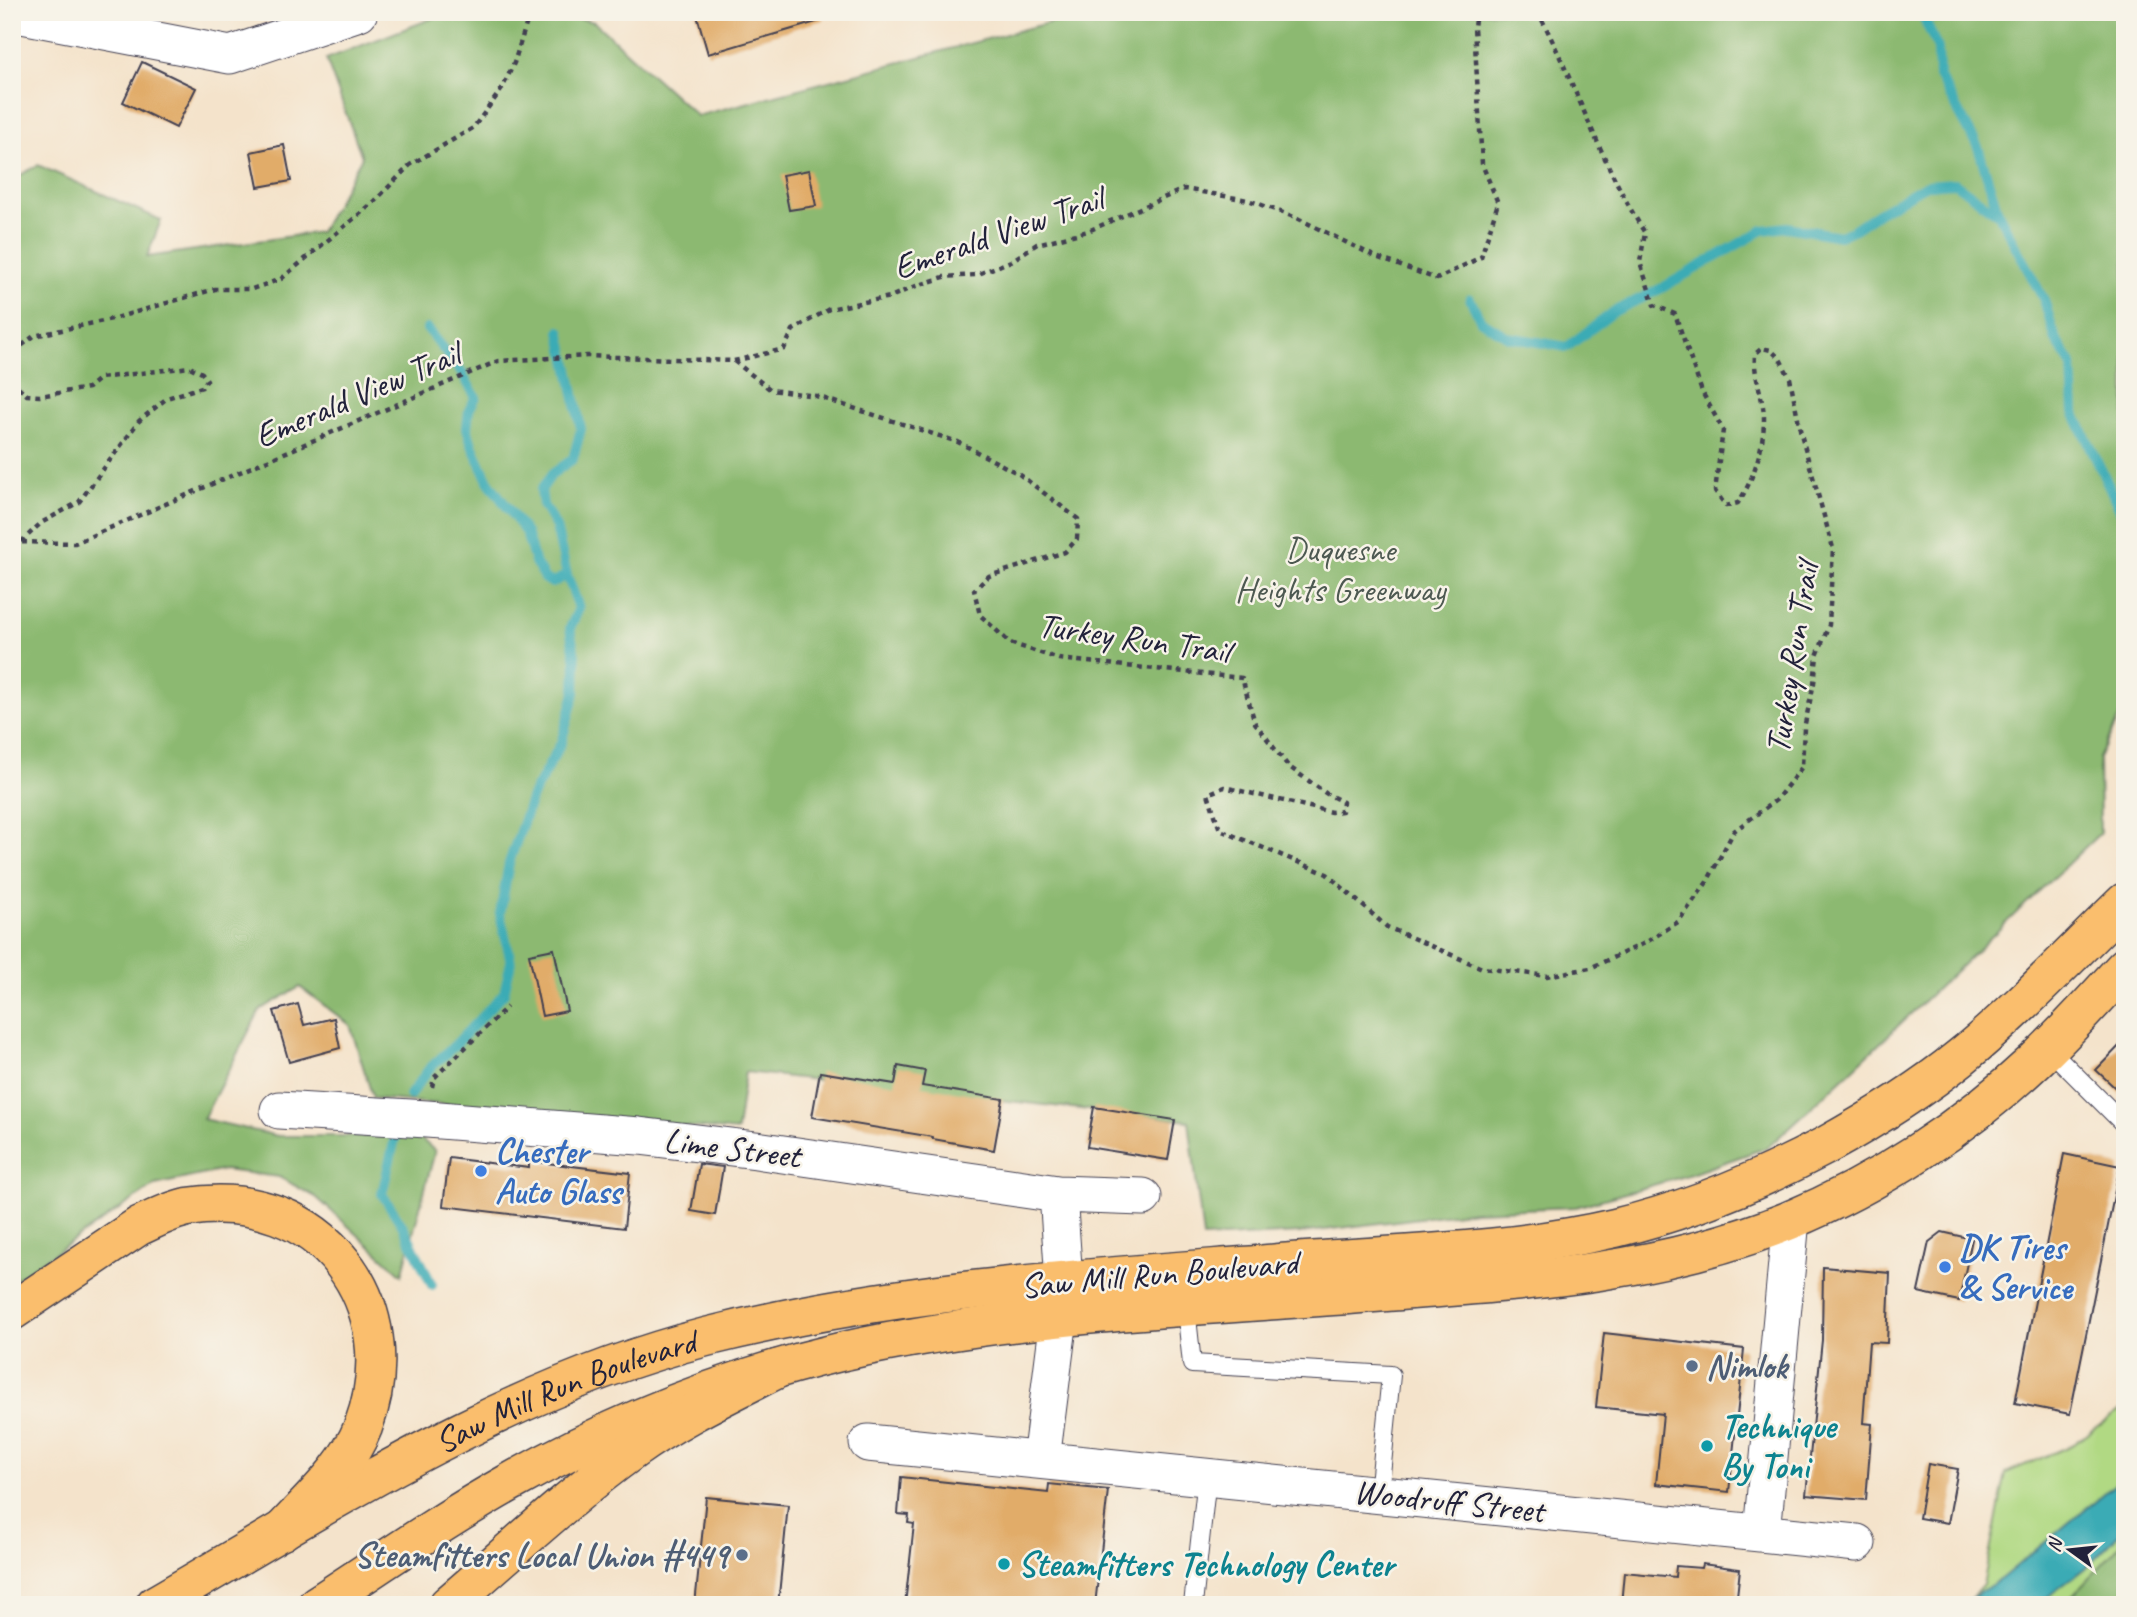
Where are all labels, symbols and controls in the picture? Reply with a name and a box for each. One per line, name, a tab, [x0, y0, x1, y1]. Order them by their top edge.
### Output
street label: Emerald View Trail	[887, 174, 1114, 290]
street label: Emerald View Trail	[248, 329, 472, 458]
park label: Duquesne Heights Greenway	[1235, 527, 1447, 612]
street label: Turkey Run Trail	[1755, 553, 1830, 757]
street label: Turkey Run Trail	[1035, 602, 1239, 675]
street label: Lime Street	[661, 1117, 806, 1179]
place label: Chester Auto Glass	[495, 1129, 625, 1214]
marker: Chester Auto Glass	[473, 1163, 489, 1179]
place label: DK Tires & Service	[1959, 1225, 2074, 1310]
street label: Saw Mill Run Boulevard	[1019, 1239, 1305, 1309]
marker: DK Tires & Service	[1937, 1259, 1953, 1275]
street label: Saw Mill Run Boulevard	[427, 1317, 705, 1464]
place label: Nimlok	[1706, 1344, 1790, 1389]
marker: Nimlok	[1684, 1358, 1700, 1374]
place label: Technique By Toni	[1721, 1404, 1839, 1489]
marker: Technique By Toni	[1699, 1438, 1715, 1454]
street label: Woodruff Street	[1352, 1469, 1550, 1534]
north arrow	[2036, 1516, 2106, 1586]
place label: Steamfitters Local Union #449	[354, 1533, 732, 1578]
text: N	[2041, 1534, 2068, 1555]
place label: Steamfitters Technology Center	[1018, 1542, 1397, 1587]
marker: Steamfitters Local Union #449	[734, 1547, 750, 1563]
marker: Steamfitters Technology Center	[996, 1556, 1012, 1572]

